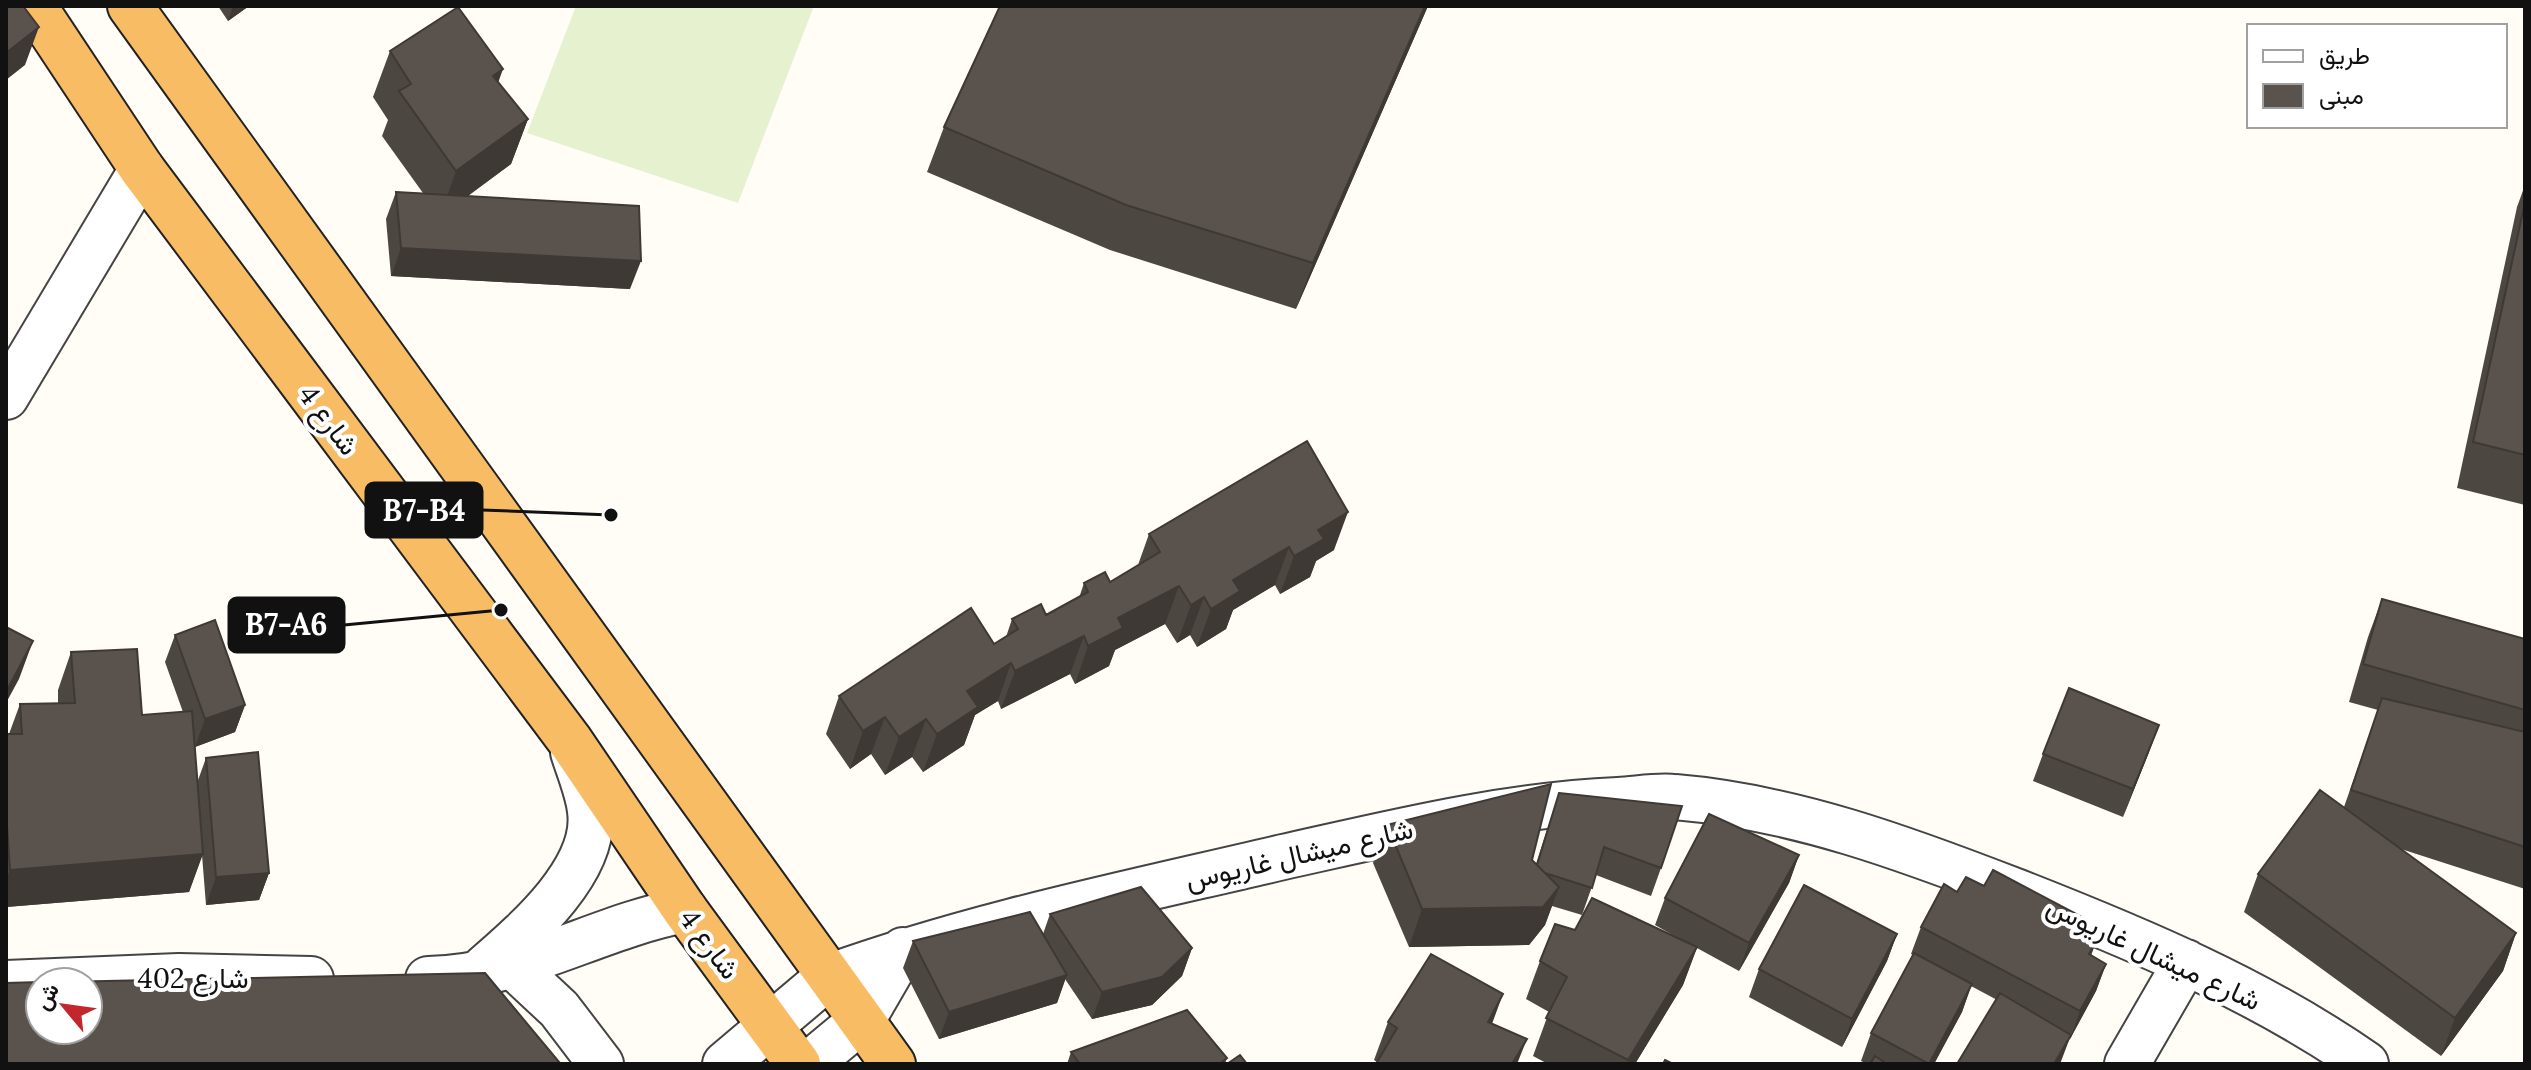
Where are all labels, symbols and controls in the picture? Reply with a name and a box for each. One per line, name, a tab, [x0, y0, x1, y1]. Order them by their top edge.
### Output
legend	[2247, 24, 2507, 128]
text: طريق	[2319, 40, 2370, 71]
text: مبنى	[2319, 80, 2364, 111]
street label: شارع 4	[290, 378, 367, 463]
callout: B7-B4	[366, 483, 482, 537]
text: B7-B4	[382, 491, 466, 529]
callout: B7-A6	[229, 598, 344, 652]
text: B7-A6	[244, 605, 328, 643]
street label: شارع ميشال غاريوس	[1182, 810, 1416, 899]
street label: شارع ميشال غاريوس	[2041, 888, 2267, 1019]
street label: شارع 4	[671, 902, 748, 987]
street label: شارع 402	[137, 960, 249, 997]
north arrow	[24, 966, 104, 1046]
text: ش	[28, 978, 65, 1015]

